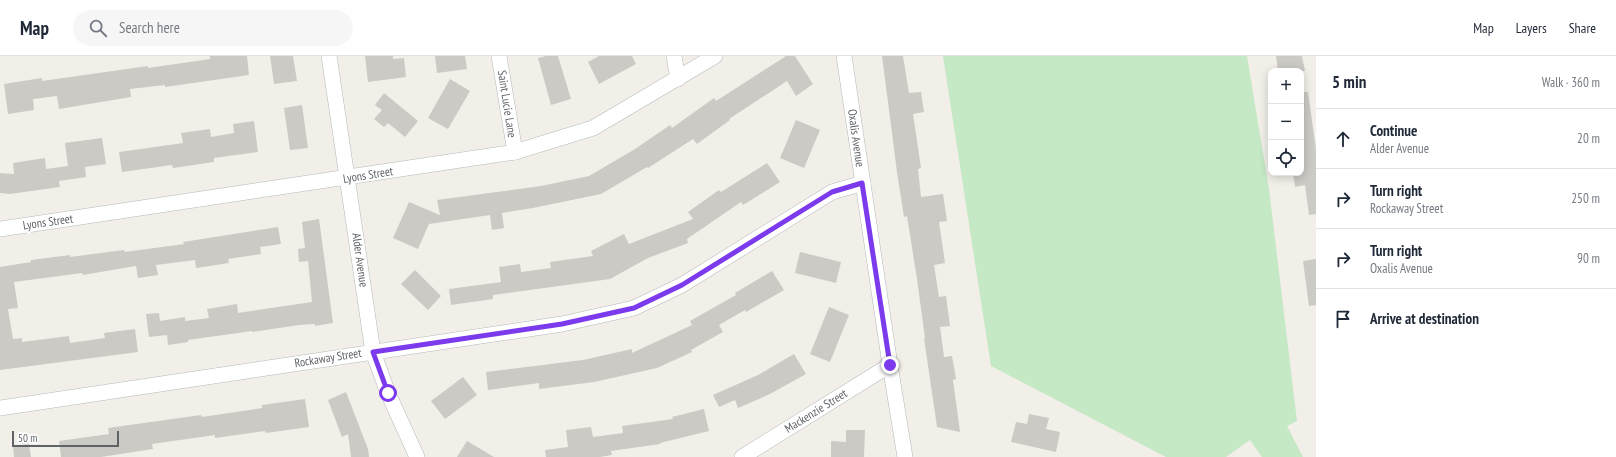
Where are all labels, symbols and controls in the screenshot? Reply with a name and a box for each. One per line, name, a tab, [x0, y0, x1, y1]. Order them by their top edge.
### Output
search box	[73, 10, 353, 46]
text: Map	[20, 16, 49, 40]
icon: search	[87, 17, 109, 39]
text: Search here	[119, 18, 180, 37]
text: Map	[1473, 19, 1494, 37]
text: Layers	[1516, 19, 1547, 37]
text: Share	[1569, 19, 1596, 37]
map controls	[1268, 68, 1304, 176]
button: +	[1268, 68, 1304, 104]
street label: Saint Lucie Lane	[495, 69, 520, 139]
text: 5 min	[1332, 71, 1366, 93]
text: Walk · 360 m	[1542, 74, 1600, 91]
button: −	[1268, 104, 1304, 140]
street label: Oxalis Avenue	[845, 108, 868, 168]
text: Continue	[1370, 121, 1417, 140]
icon: ahead	[1332, 128, 1354, 150]
text: 20 m	[1577, 130, 1600, 147]
button: locate	[1268, 140, 1304, 176]
text: Alder Avenue	[1370, 140, 1429, 157]
street label: Lyons Street	[342, 163, 395, 186]
text: Turn right	[1370, 181, 1422, 200]
icon: right	[1332, 188, 1354, 210]
text: 250 m	[1571, 190, 1600, 207]
text: Rockaway Street	[1370, 200, 1443, 217]
street label: Lyons Street	[22, 210, 75, 232]
street label: Alder Avenue	[349, 232, 372, 288]
text: Turn right	[1370, 241, 1422, 260]
icon: right	[1332, 248, 1354, 270]
text: 90 m	[1577, 250, 1600, 267]
text: Oxalis Avenue	[1370, 260, 1433, 277]
icon: arrive	[1332, 308, 1354, 330]
text: Arrive at destination	[1370, 309, 1479, 328]
street label: Rockaway Street	[293, 345, 363, 370]
route end	[881, 356, 899, 374]
route start	[379, 384, 397, 402]
street label: Mackenzie Street	[782, 385, 850, 436]
scale bar	[12, 429, 119, 448]
text: 50 m	[18, 431, 37, 445]

